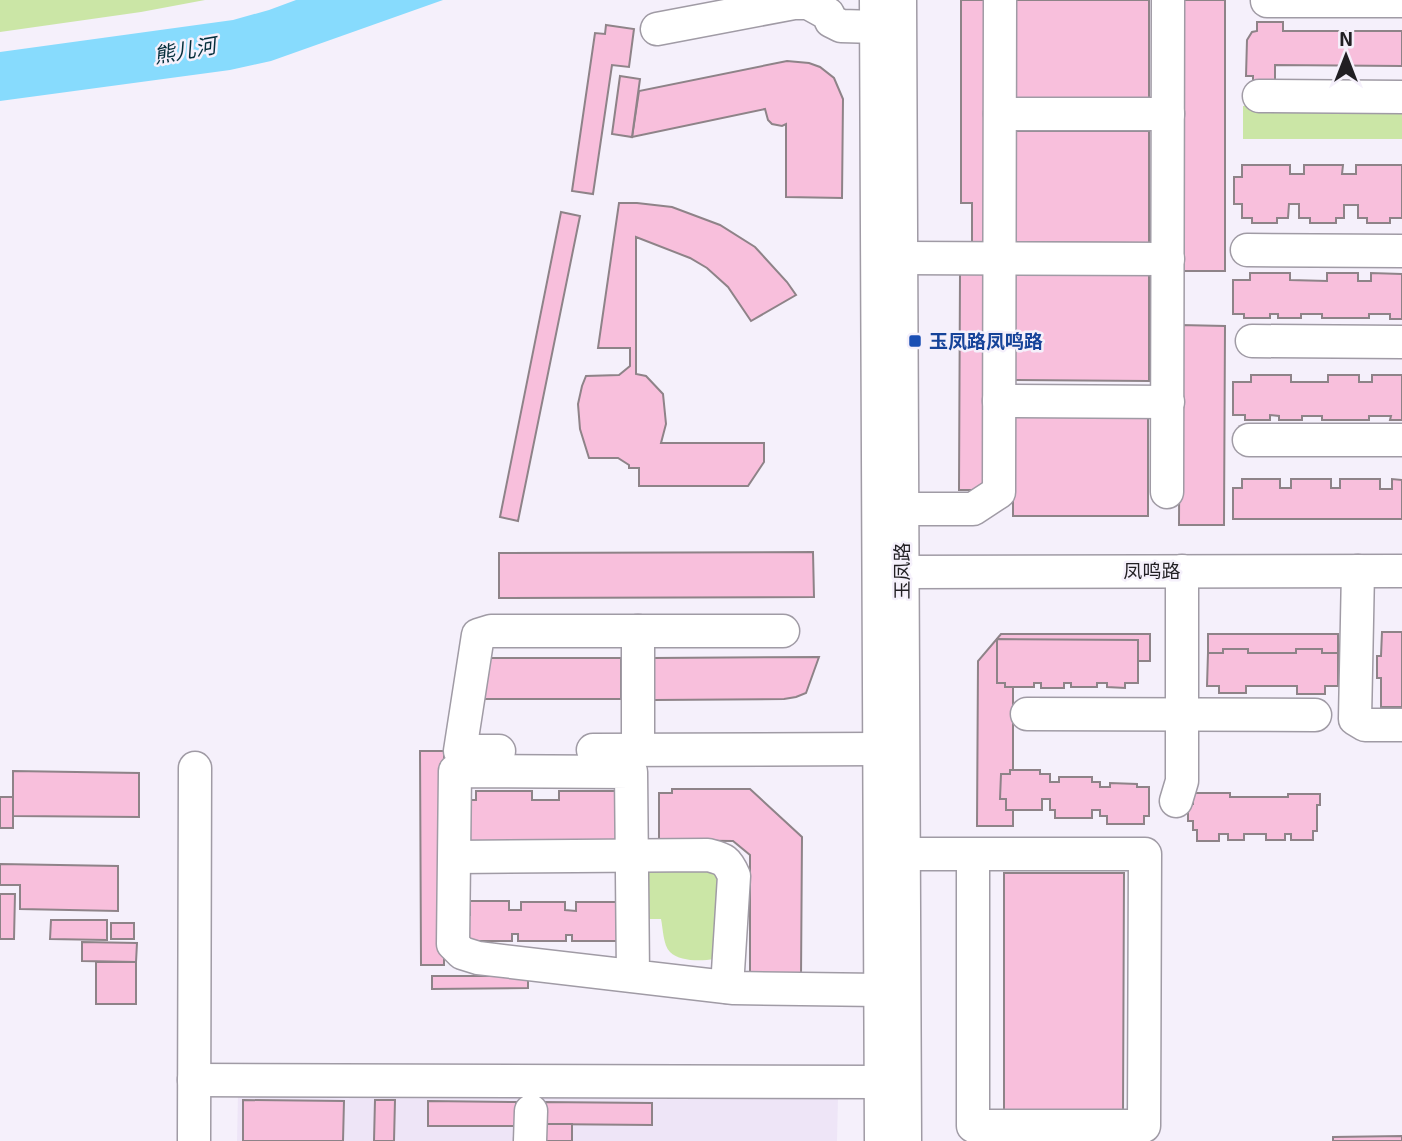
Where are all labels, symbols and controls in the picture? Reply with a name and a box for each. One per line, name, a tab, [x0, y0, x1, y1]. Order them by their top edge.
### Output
north arrow	[1311, 21, 1381, 91]
text: N	[1339, 27, 1353, 50]
water label: 熊儿河	[152, 31, 222, 67]
place label: 玉凤路凤鸣路	[929, 329, 1043, 352]
marker: 玉凤路凤鸣路	[907, 333, 923, 349]
street label: 玉凤路	[890, 542, 913, 600]
street label: 凤鸣路	[1123, 559, 1181, 582]

